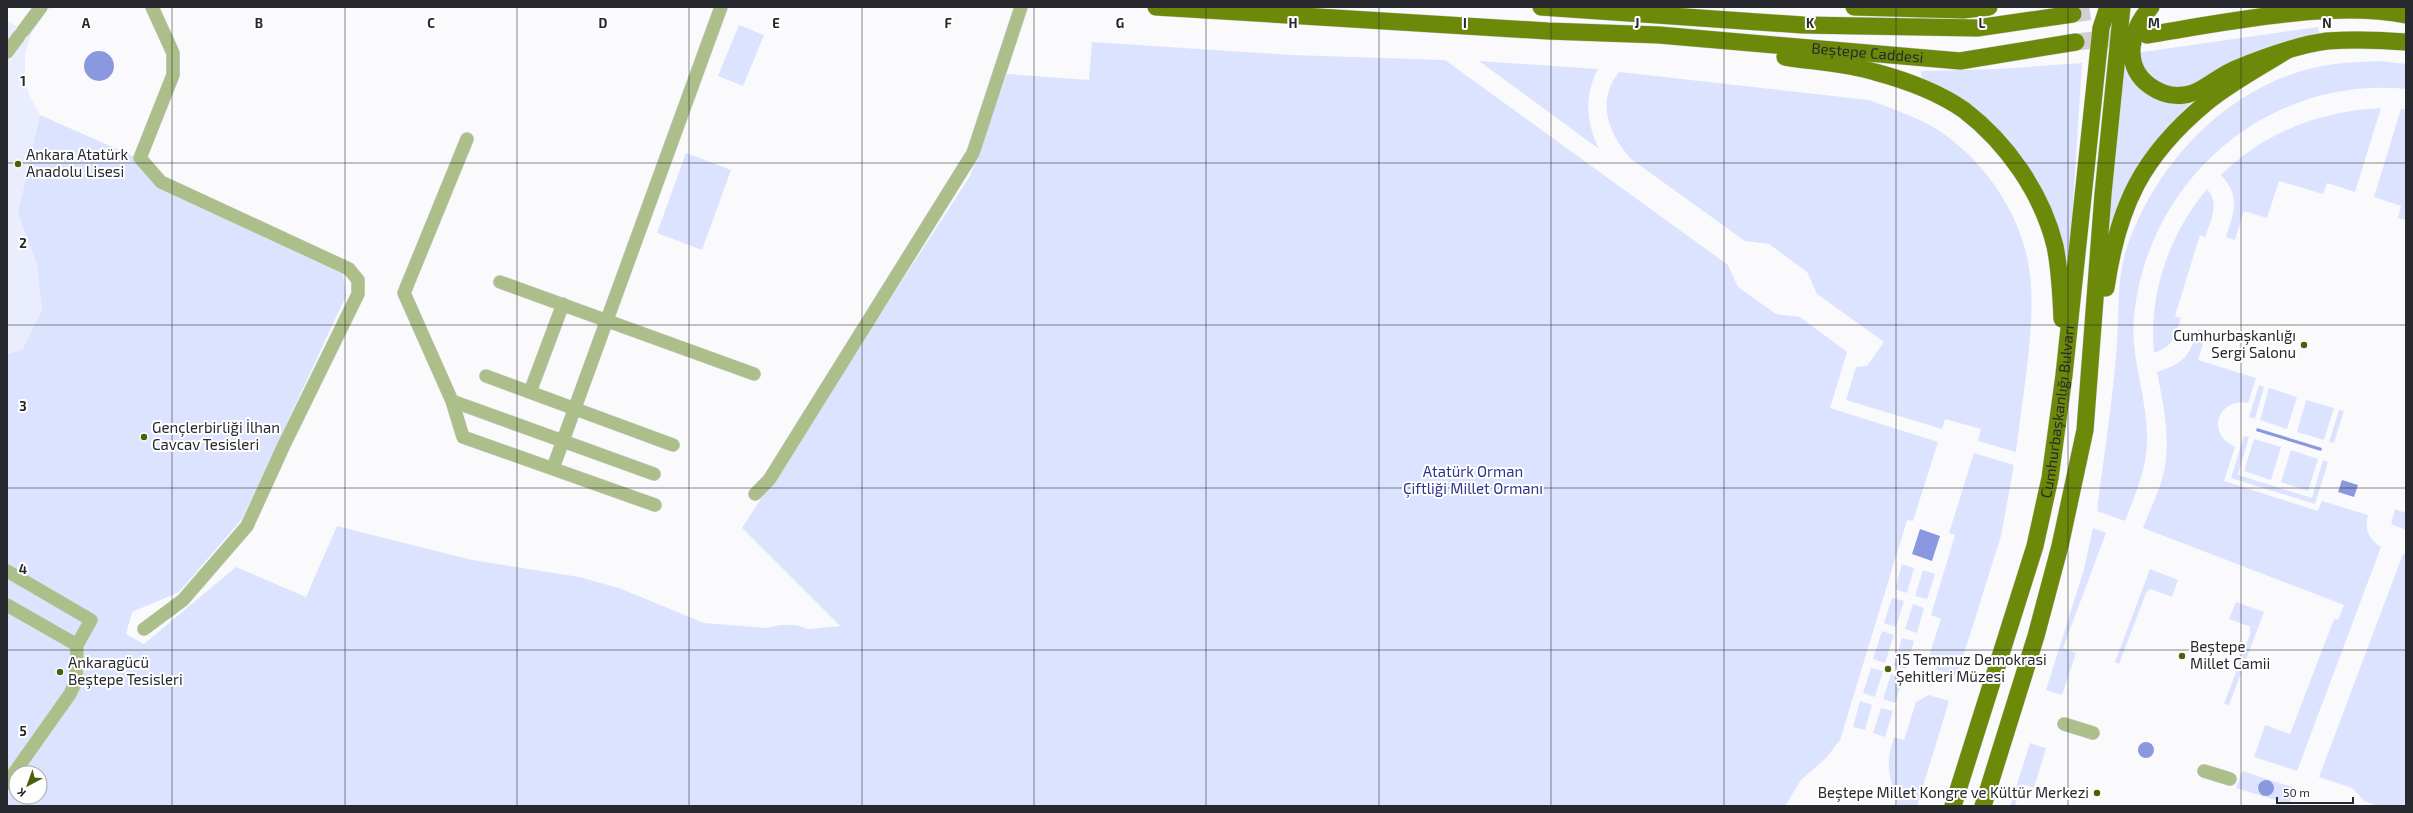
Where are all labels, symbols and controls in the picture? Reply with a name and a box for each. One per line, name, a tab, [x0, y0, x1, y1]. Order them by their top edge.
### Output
text: A	[82, 15, 91, 31]
text: B	[255, 15, 263, 31]
text: C	[427, 15, 435, 31]
text: D	[599, 15, 608, 31]
text: E	[772, 15, 780, 31]
text: F	[944, 15, 952, 31]
text: G	[1116, 15, 1124, 31]
text: H	[1289, 15, 1298, 31]
text: I	[1463, 15, 1467, 31]
text: J	[1635, 15, 1639, 31]
text: K	[1806, 15, 1815, 31]
text: L	[1979, 15, 1986, 31]
text: M	[2148, 15, 2160, 31]
text: N	[2322, 15, 2332, 31]
street label: Beştepe Caddesi	[1811, 38, 1924, 66]
text: 1	[20, 73, 26, 89]
place label: Ankara Atatürk Anadolu Lisesi	[26, 145, 129, 180]
marker: Ankara Atatürk Anadolu Lisesi	[13, 159, 23, 169]
text: 2	[19, 235, 27, 251]
street label: Cumhurbaşkanlığı Bulvarı	[2036, 324, 2077, 500]
place label: Cumhurbaşkanlığı Sergi Salonu	[2173, 326, 2296, 361]
marker: Cumhurbaşkanlığı Sergi Salonu	[2299, 340, 2309, 350]
text: 3	[19, 398, 27, 414]
place label: Gençlerbirliği İlhan Cavcav Tesisleri	[152, 418, 280, 453]
marker: Gençlerbirliği İlhan Cavcav Tesisleri	[139, 432, 149, 442]
park label: Atatürk Orman Çiftliği Millet Ormanı	[1403, 462, 1543, 498]
text: 4	[19, 561, 27, 577]
place label: Beştepe Millet Camii	[2190, 637, 2270, 672]
place label: 15 Temmuz Demokrasi Şehitleri Müzesi	[1896, 650, 2047, 686]
marker: Beştepe Millet Camii	[2177, 651, 2187, 661]
place label: Ankaragücü Beştepe Tesisleri	[68, 653, 183, 689]
marker: 15 Temmuz Demokrasi Şehitleri Müzesi	[1883, 664, 1893, 674]
marker: Ankaragücü Beştepe Tesisleri	[55, 667, 65, 677]
text: 5	[19, 723, 27, 739]
north arrow	[8, 765, 48, 805]
scale bar	[2277, 779, 2353, 805]
place label: Beştepe Millet Kongre ve Kültür Merkezi	[1818, 783, 2089, 802]
text: 50 m	[2283, 785, 2310, 799]
text: K	[14, 786, 28, 800]
marker: Beştepe Millet Kongre ve Kültür Merkezi	[2092, 788, 2102, 798]

